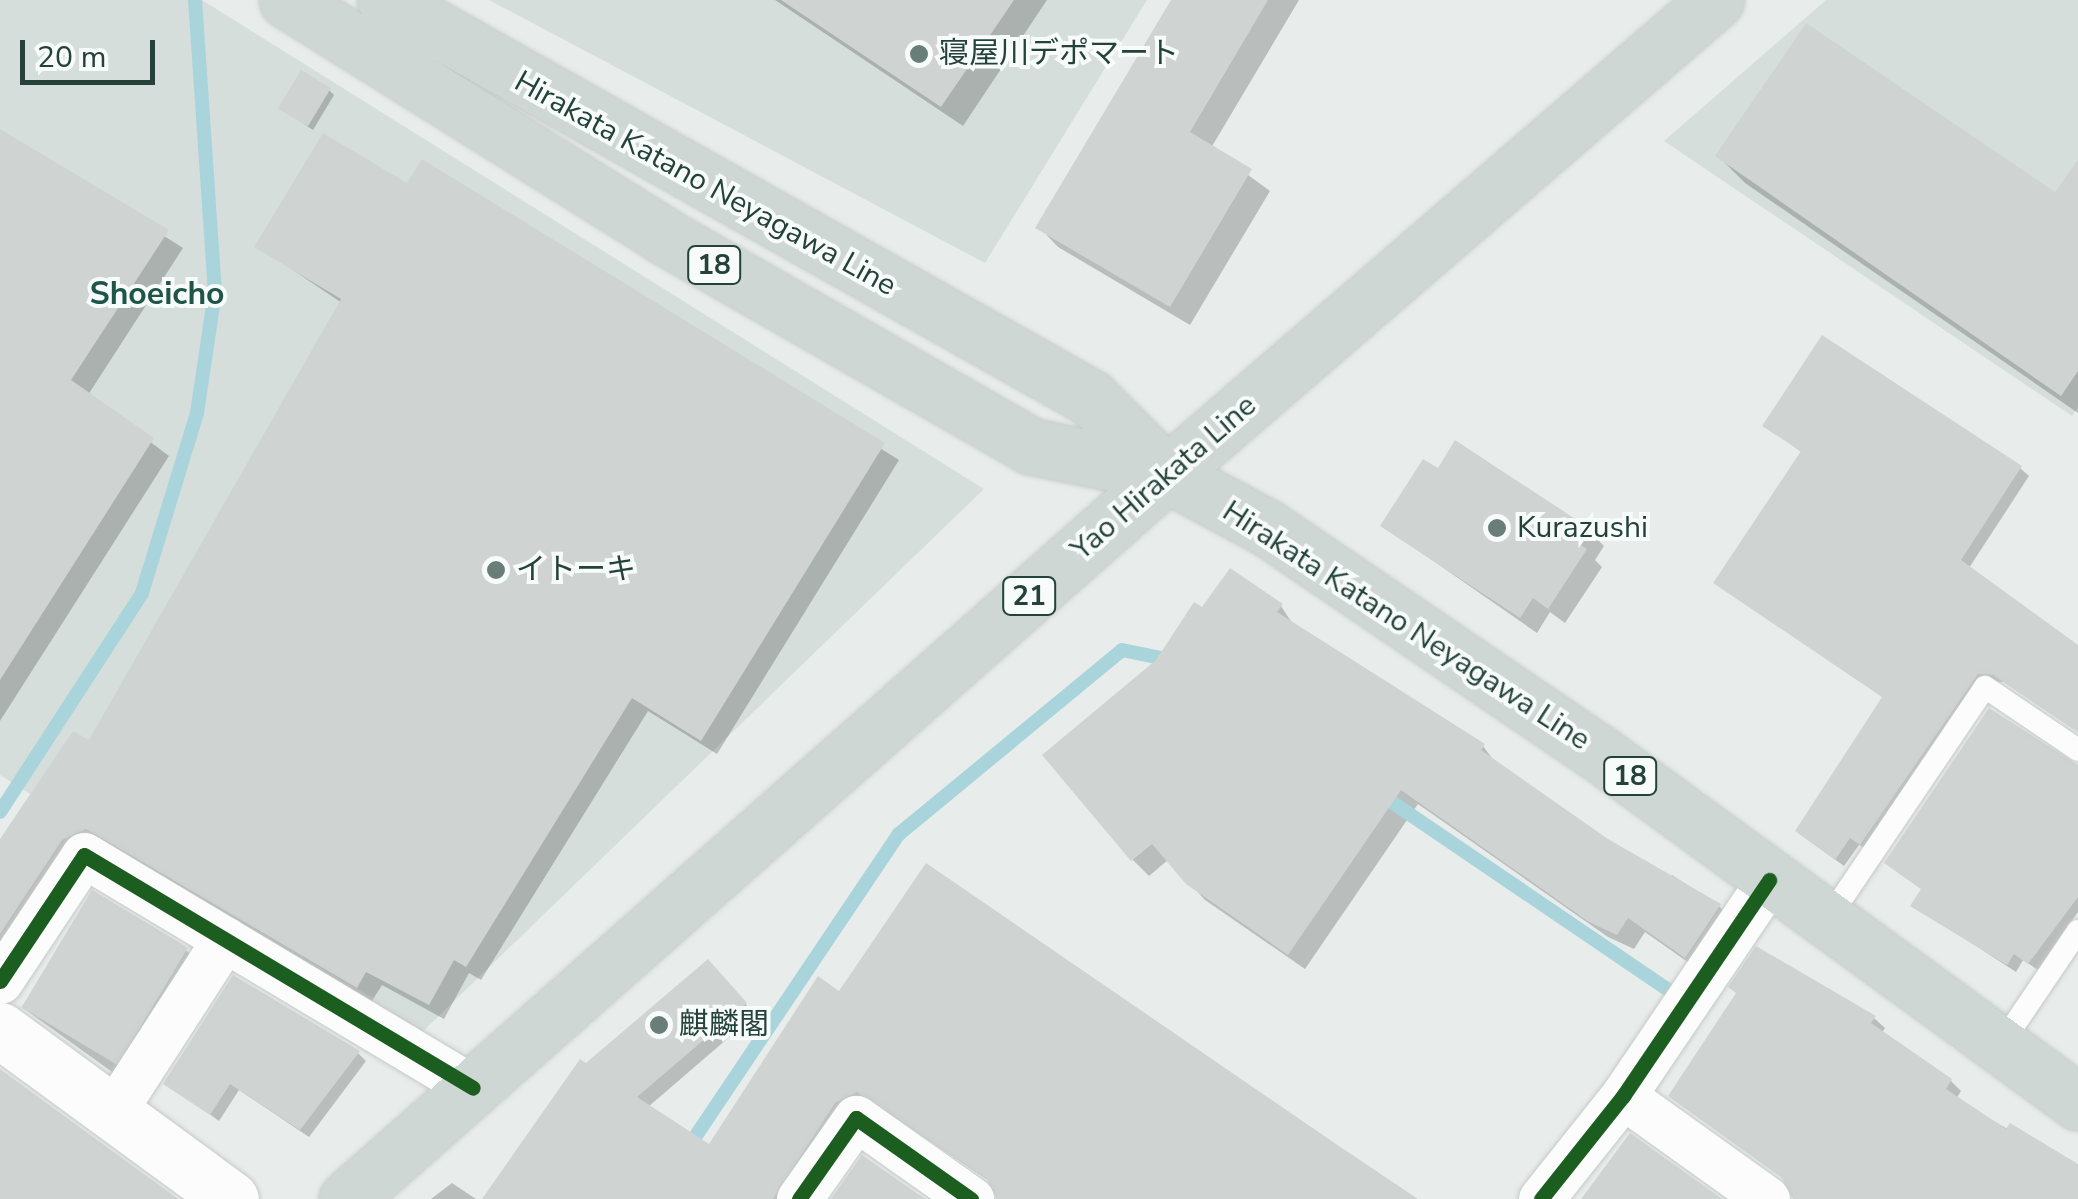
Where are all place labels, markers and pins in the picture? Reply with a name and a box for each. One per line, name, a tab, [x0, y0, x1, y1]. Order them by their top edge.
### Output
place label: 寝屋川デポマート	[939, 36, 1179, 72]
marker: 寝屋川デポマート	[908, 43, 930, 65]
place label: Kurazushi	[1517, 510, 1648, 546]
marker: Kurazushi	[1486, 517, 1508, 539]
place label: イトーキ	[516, 552, 636, 588]
marker: イトーキ	[485, 559, 507, 581]
place label: 麒麟閣	[679, 1007, 769, 1043]
marker: 麒麟閣	[648, 1014, 670, 1036]

